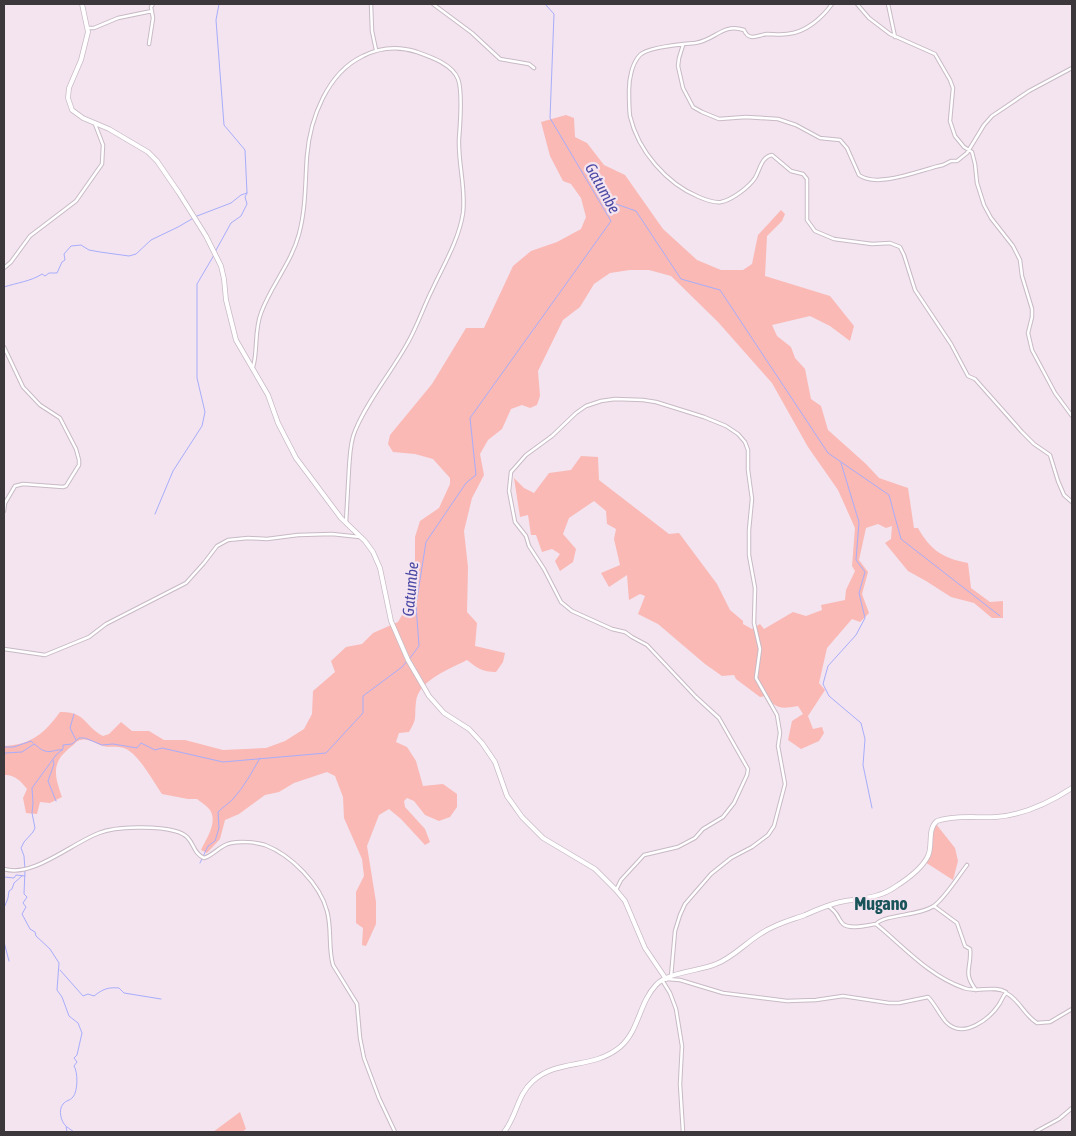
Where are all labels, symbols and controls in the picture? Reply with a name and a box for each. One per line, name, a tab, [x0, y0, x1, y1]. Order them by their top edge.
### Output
water label: Gatumbe	[582, 160, 624, 216]
water label: Gatumbe	[399, 561, 421, 617]
district label: Mugano	[854, 893, 908, 914]

